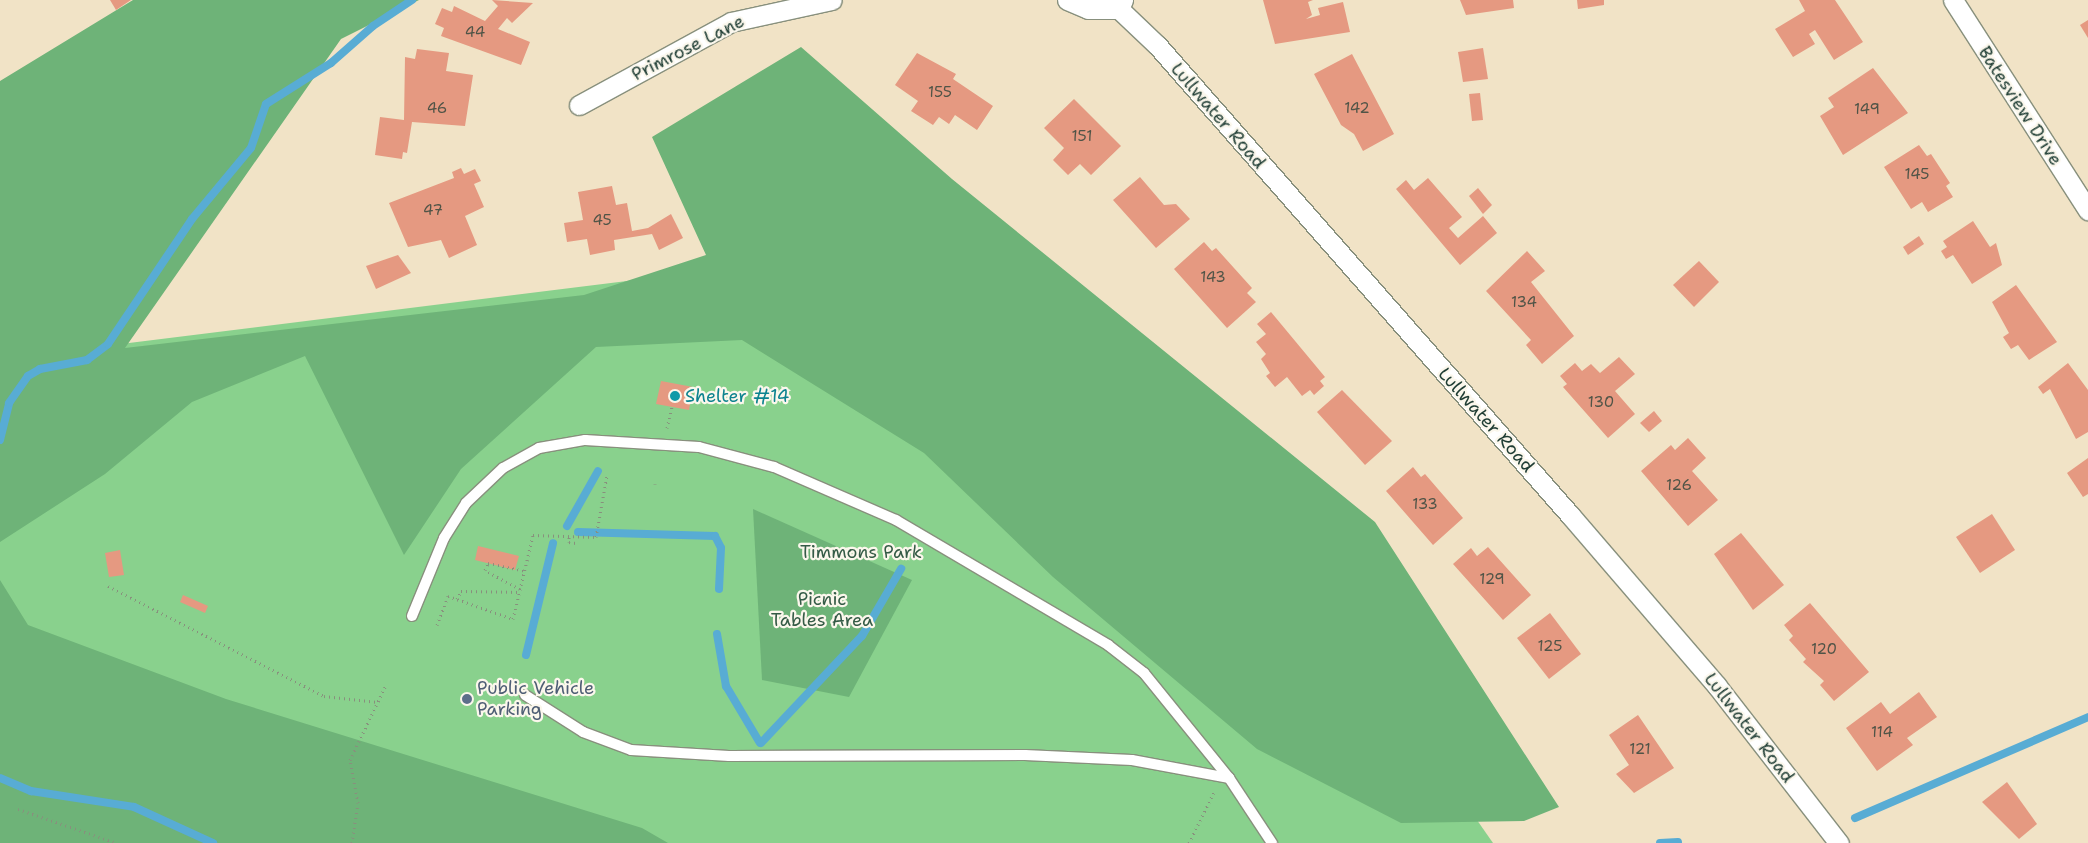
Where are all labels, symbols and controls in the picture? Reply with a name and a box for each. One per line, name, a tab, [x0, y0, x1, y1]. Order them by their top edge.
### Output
street label: Primrose Lane	[628, 10, 748, 86]
house number: 44	[465, 24, 485, 42]
street label: Batesview Drive	[1974, 43, 2066, 169]
street label: Lullwater Road	[1166, 59, 1270, 173]
house number: 155	[928, 84, 952, 102]
house number: 46	[427, 100, 447, 118]
house number: 142	[1344, 100, 1370, 118]
house number: 149	[1854, 101, 1880, 119]
house number: 151	[1072, 128, 1092, 146]
house number: 145	[1905, 166, 1929, 184]
house number: 47	[423, 202, 443, 220]
house number: 45	[592, 212, 612, 230]
house number: 143	[1200, 269, 1226, 287]
house number: 134	[1511, 294, 1537, 312]
street label: Lullwater Road	[1433, 363, 1539, 477]
place label: Shelter #14	[685, 385, 789, 407]
marker: Shelter #14	[669, 390, 681, 402]
house number: 130	[1588, 394, 1614, 412]
house number: 126	[1666, 477, 1692, 495]
house number: 133	[1412, 496, 1438, 514]
park label: Timmons Park	[800, 541, 922, 563]
house number: 129	[1479, 571, 1505, 589]
park label: Picnic Tables Area	[771, 589, 873, 632]
house number: 125	[1538, 638, 1562, 656]
house number: 120	[1811, 641, 1837, 659]
street label: Lullwater Road	[1699, 669, 1799, 787]
place label: Public Vehicle Parking	[477, 678, 594, 721]
marker: Public Vehicle Parking	[461, 693, 473, 705]
house number: 114	[1871, 724, 1893, 742]
house number: 121	[1629, 741, 1651, 759]

